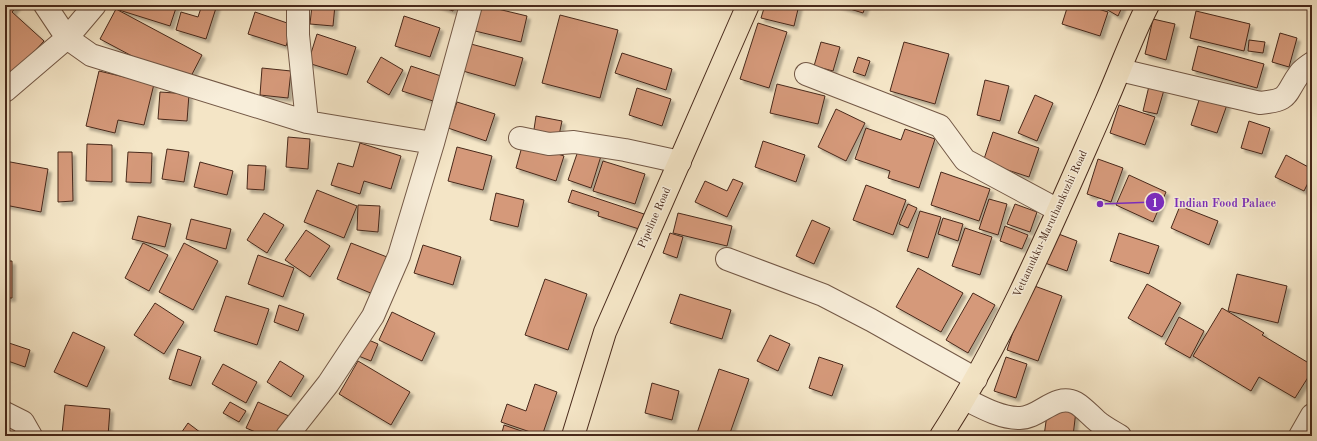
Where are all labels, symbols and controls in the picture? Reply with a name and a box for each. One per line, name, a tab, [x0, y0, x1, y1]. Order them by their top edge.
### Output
street label: Vettamukku-Maruthankuzhi Road	[1012, 149, 1090, 299]
street label: Pipeline Road	[637, 186, 673, 250]
callout: Indian Food Palace	[1145, 190, 1284, 214]
text: 1	[1152, 198, 1158, 210]
text: Indian Food Palace	[1174, 198, 1277, 210]

